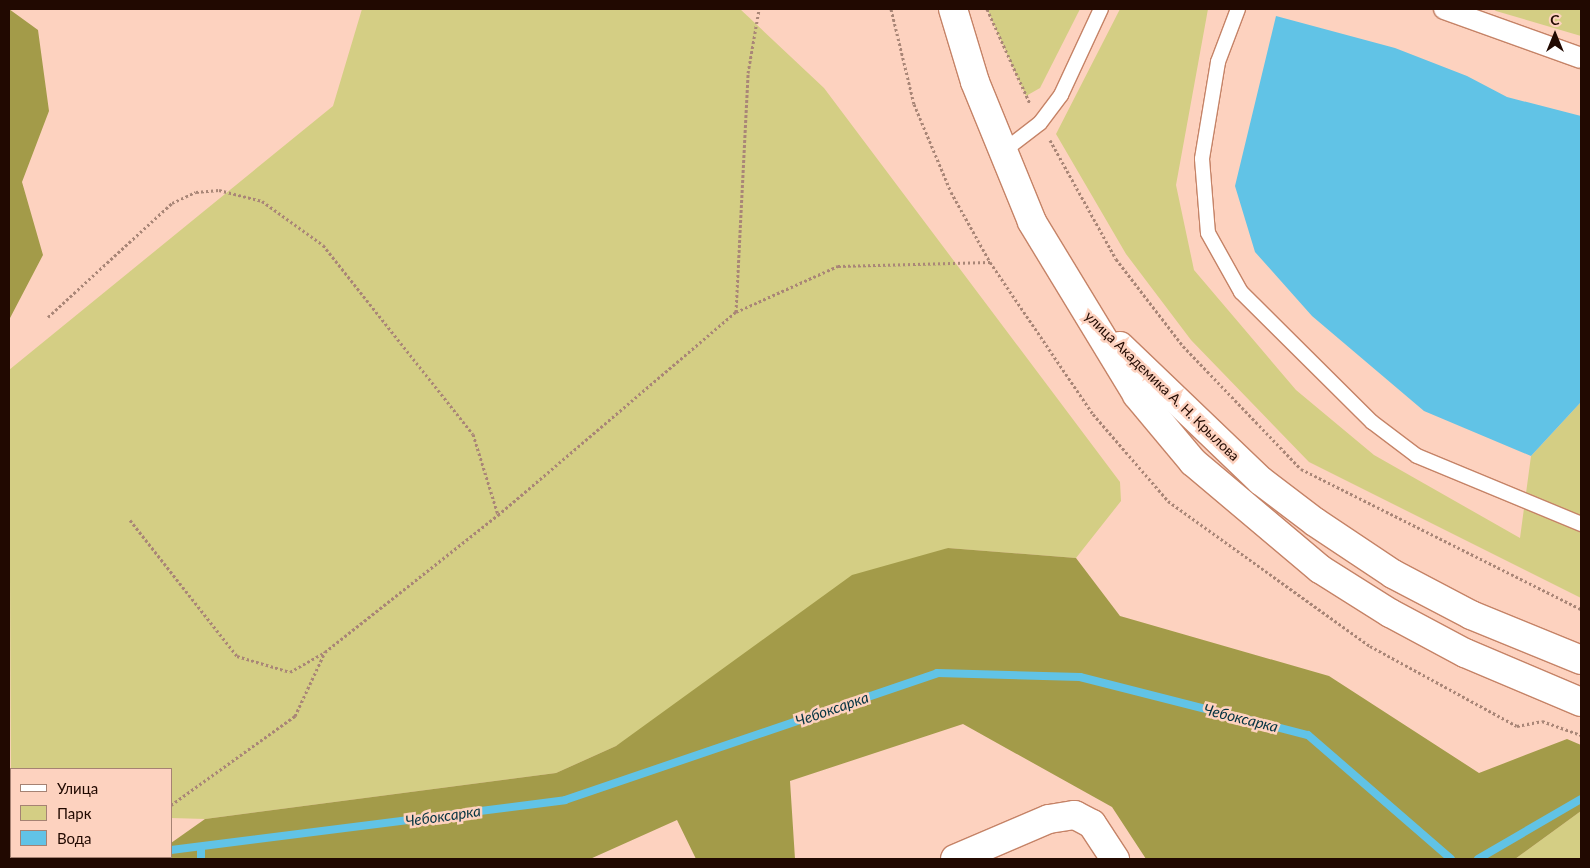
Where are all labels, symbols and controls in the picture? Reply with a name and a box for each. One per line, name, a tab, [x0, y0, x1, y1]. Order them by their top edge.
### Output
north arrow	[1530, 10, 1580, 60]
text: С	[1550, 11, 1560, 28]
street label: улица Академика А. Н. Крылова	[1081, 308, 1243, 464]
water label: Чебоксарка	[793, 688, 871, 730]
water label: Чебоксарка	[1202, 700, 1280, 736]
legend	[10, 768, 172, 858]
text: Улица	[57, 779, 98, 797]
water label: Чебоксарка	[404, 802, 482, 830]
text: Парк	[57, 804, 91, 822]
text: Вода	[57, 829, 92, 847]

